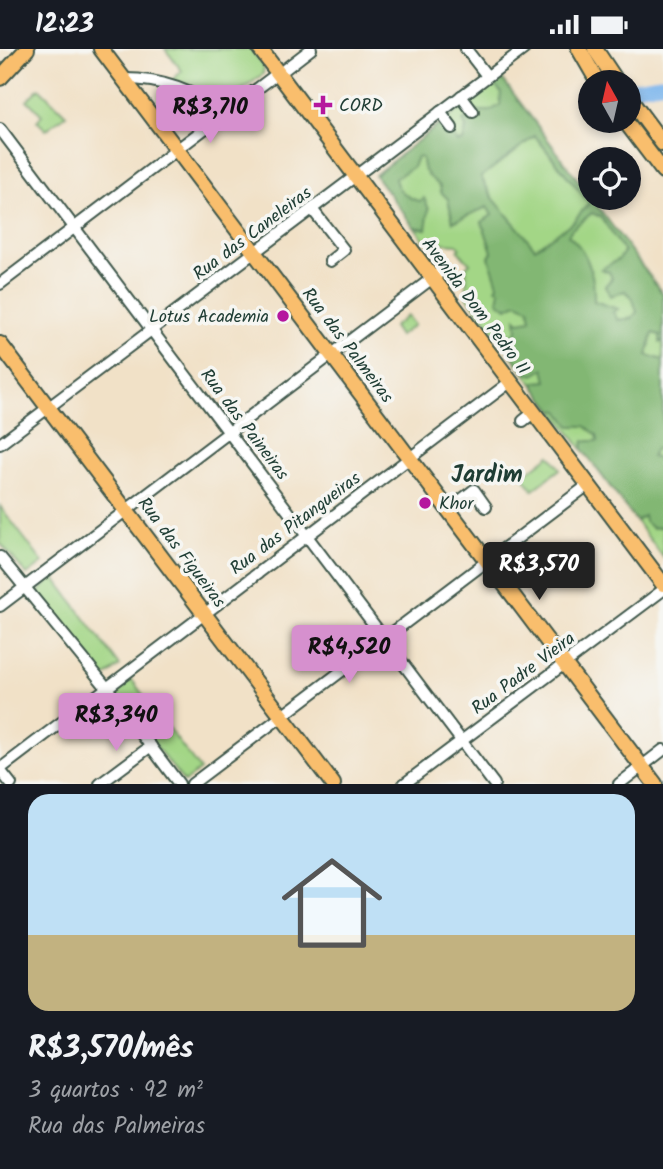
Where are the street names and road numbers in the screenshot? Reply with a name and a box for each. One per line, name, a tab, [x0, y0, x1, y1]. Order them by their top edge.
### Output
street label: Rua das Caneleiras	[187, 179, 319, 289]
street label: Avenida Dom Pedro II	[413, 232, 536, 382]
street label: Rua das Palmeiras	[294, 282, 400, 410]
street label: Rua das Paineiras	[192, 363, 296, 487]
street label: Rua das Pitangueiras	[224, 465, 368, 583]
street label: Rua das Figueiras	[129, 491, 232, 615]
street label: Rua Padre Vieira	[466, 625, 582, 723]

